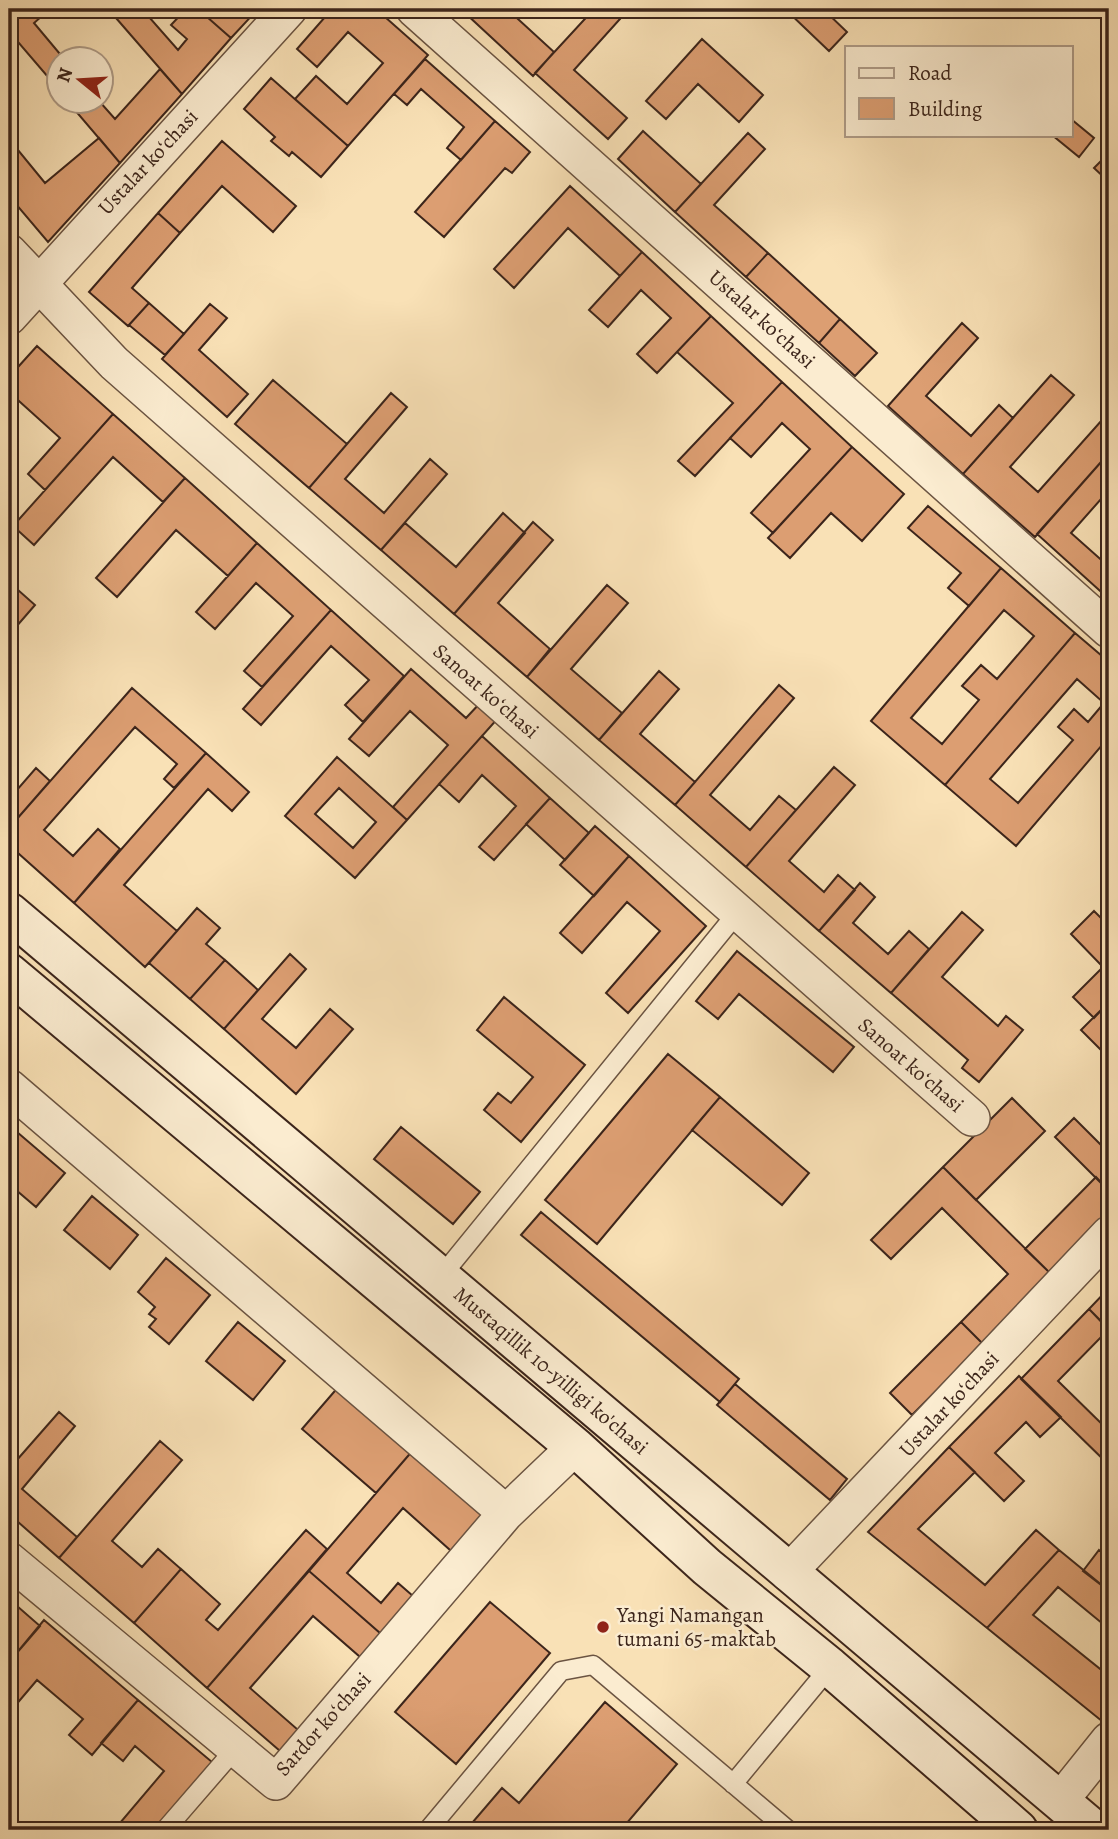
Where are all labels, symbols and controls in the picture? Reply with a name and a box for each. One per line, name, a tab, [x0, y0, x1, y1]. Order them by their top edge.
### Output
north arrow	[46, 46, 116, 116]
legend	[845, 46, 1072, 136]
text: Road	[908, 59, 952, 87]
text: N	[50, 64, 79, 86]
text: Building	[908, 95, 983, 123]
street label: Ustalar koʻchasi	[92, 103, 204, 221]
street label: Ustalar koʻchasi	[702, 263, 822, 375]
street label: Sanoat koʻchasi	[427, 637, 545, 745]
street label: Sanoat koʻchasi	[852, 1011, 970, 1119]
street label: Mustaqillik 10-yilligi ko'chasi	[448, 1280, 654, 1461]
street label: Ustalar koʻchasi	[893, 1345, 1005, 1463]
place label: Yangi Namangan tumani 65-maktab	[616, 1601, 776, 1653]
marker: Yangi Namangan tumani 65-maktab	[595, 1619, 611, 1635]
street label: Sardor koʻchasi	[269, 1666, 377, 1782]

